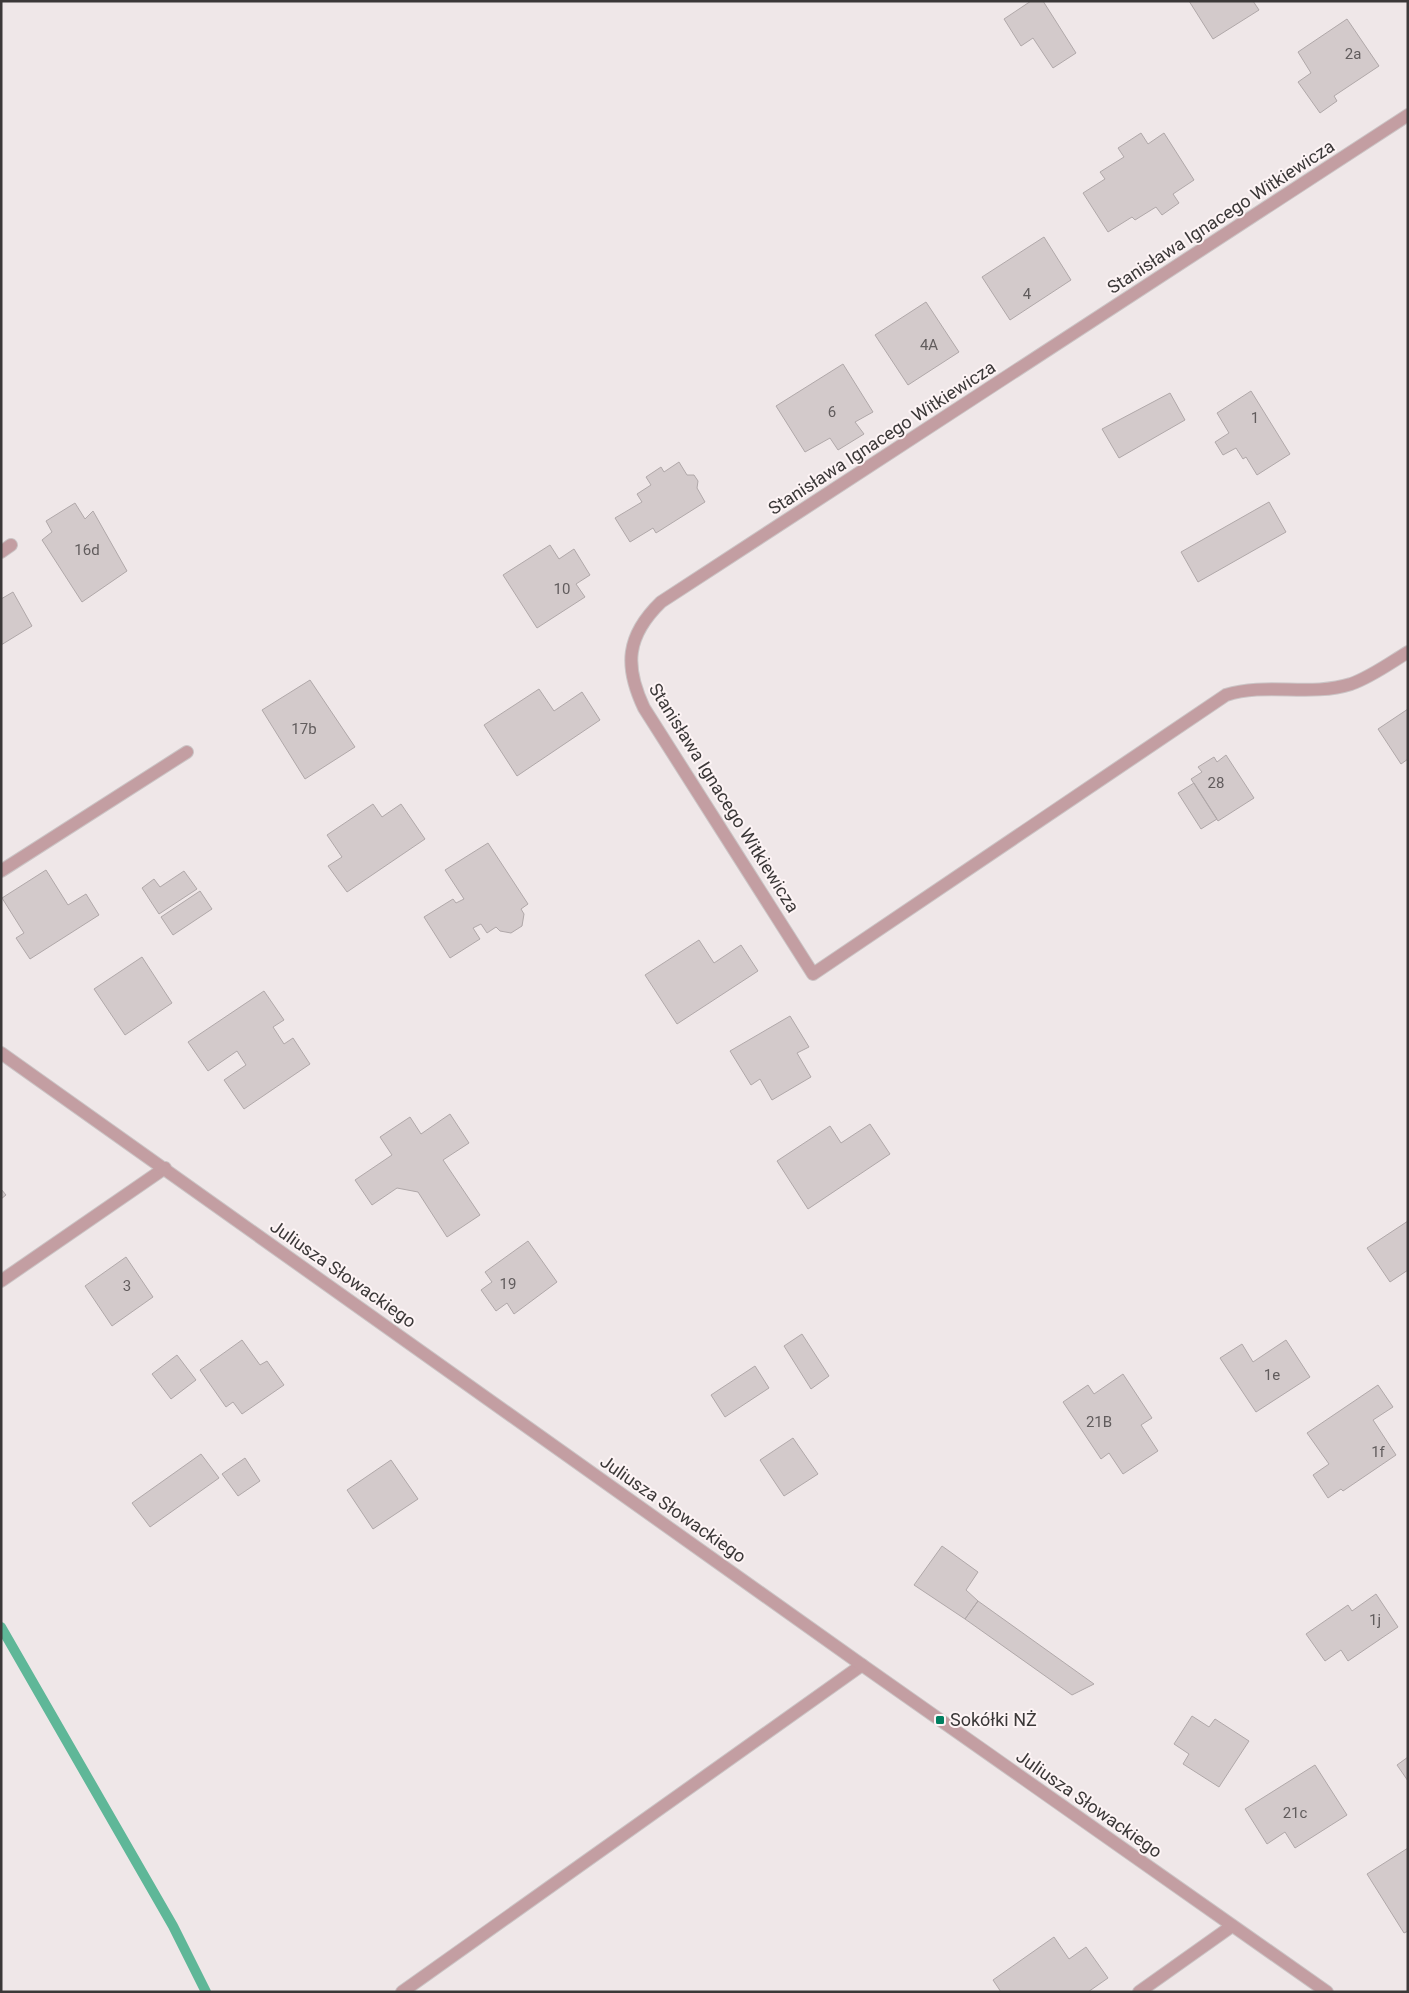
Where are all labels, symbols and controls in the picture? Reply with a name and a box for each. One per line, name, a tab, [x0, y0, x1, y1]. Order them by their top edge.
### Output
house number: 2a	[1345, 45, 1361, 63]
street label: Stanisława Ignacego Witkiewicza	[1103, 135, 1338, 298]
house number: 4	[1023, 285, 1032, 303]
house number: 4A	[920, 336, 938, 354]
street label: Stanisława Ignacego Witkiewicza	[764, 356, 999, 519]
house number: 6	[828, 403, 836, 421]
house number: 1	[1251, 409, 1259, 427]
house number: 16d	[74, 541, 100, 559]
house number: 10	[554, 580, 570, 598]
street label: Stanisława Ignacego Witkiewicza	[645, 679, 804, 916]
house number: 17b	[291, 720, 317, 738]
house number: 28	[1208, 774, 1224, 792]
street label: Juliusza Słowackiego	[266, 1215, 420, 1332]
house number: 19	[500, 1275, 516, 1293]
house number: 3	[123, 1277, 131, 1295]
house number: 1e	[1264, 1366, 1280, 1384]
house number: 21B	[1086, 1413, 1112, 1431]
house number: 1f	[1371, 1443, 1386, 1461]
street label: Juliusza Słowackiego	[596, 1450, 750, 1567]
house number: 1j	[1369, 1611, 1381, 1629]
place label: Sokółki NŻ	[950, 1709, 1037, 1730]
marker: Sokółki NŻ	[934, 1714, 946, 1726]
street label: Juliusza Słowackiego	[1012, 1745, 1166, 1862]
house number: 21c	[1283, 1804, 1308, 1822]

